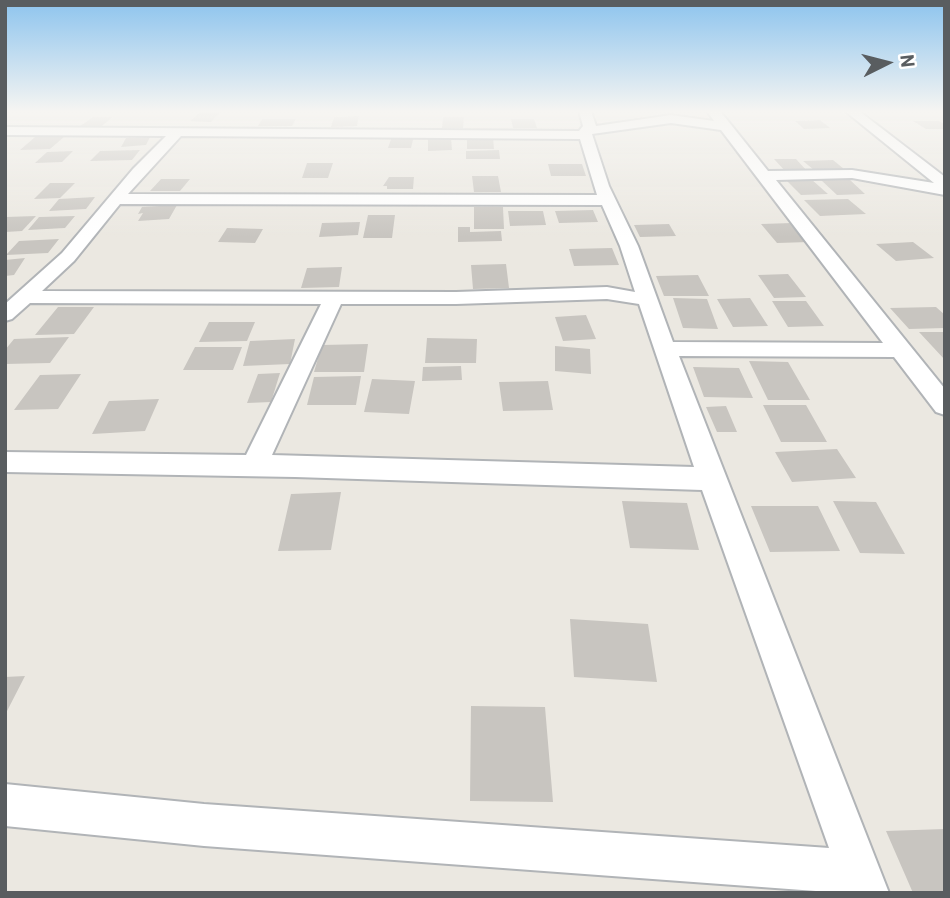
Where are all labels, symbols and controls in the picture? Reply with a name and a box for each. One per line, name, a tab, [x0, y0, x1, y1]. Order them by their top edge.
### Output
north arrow	[852, 28, 922, 98]
text: N	[896, 53, 920, 68]

